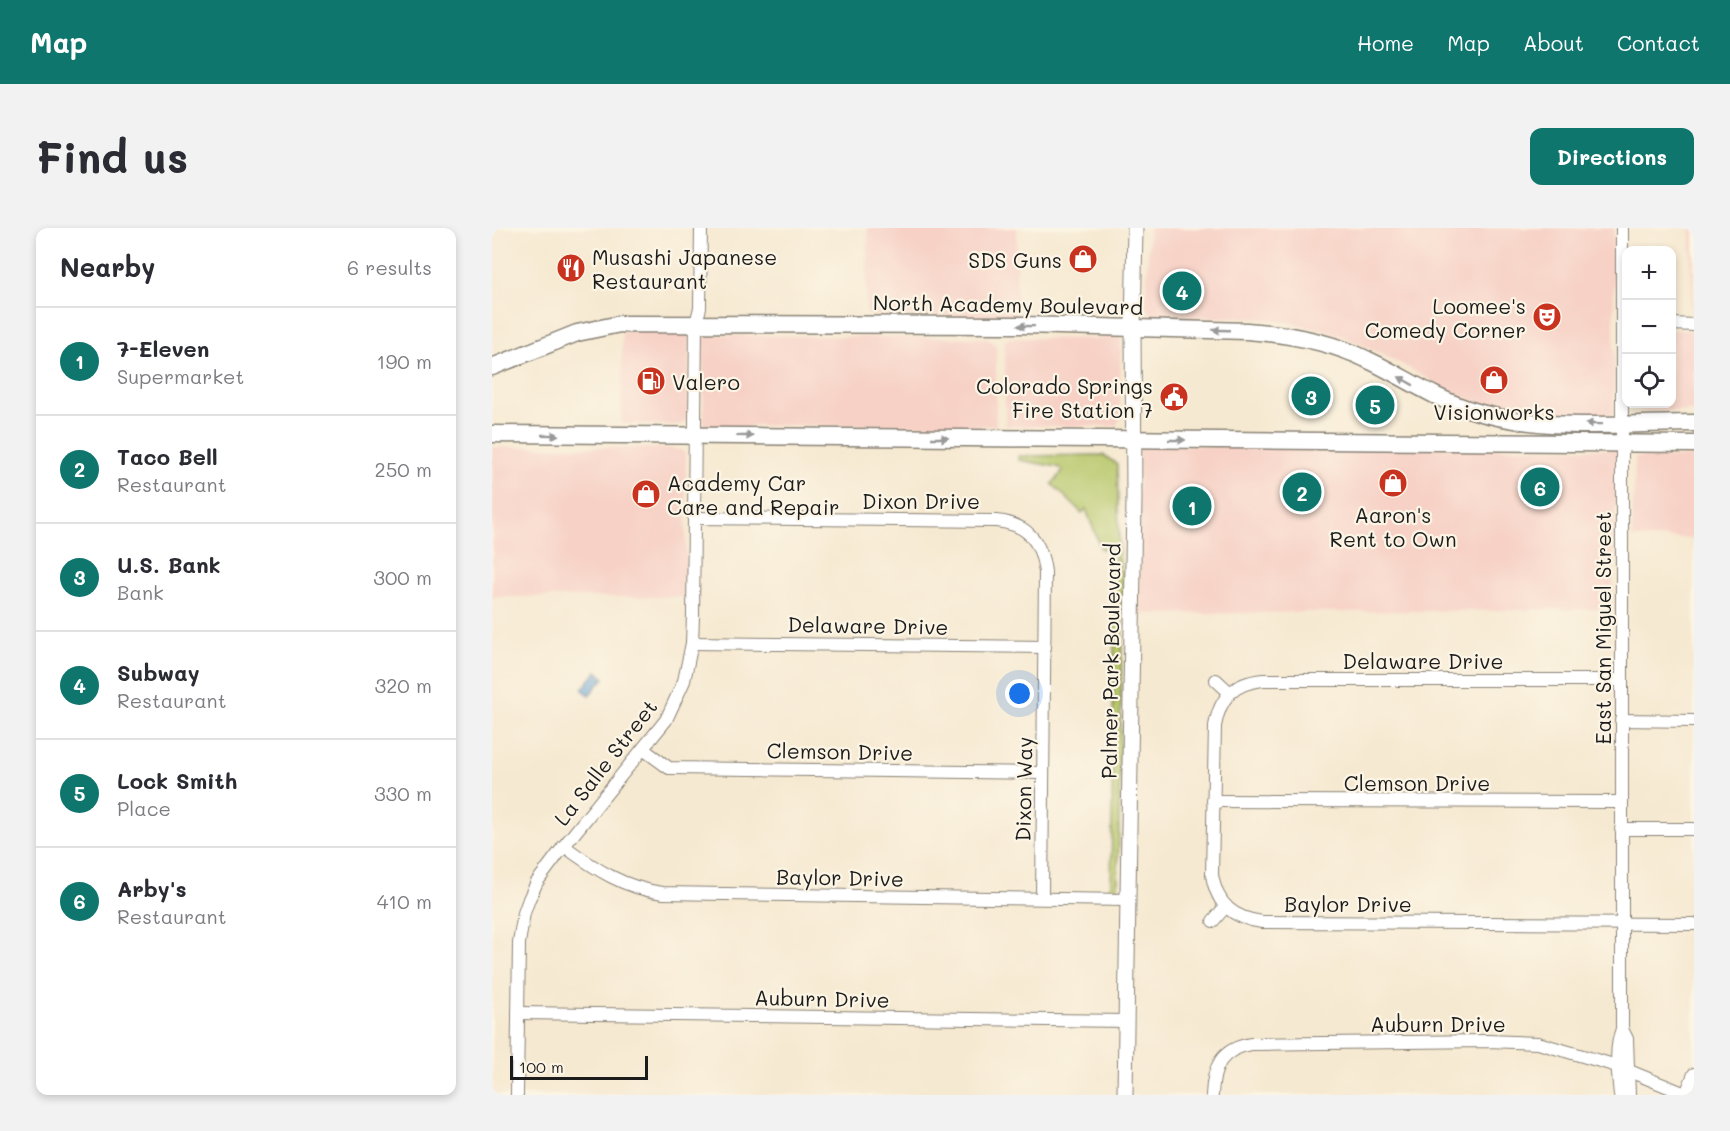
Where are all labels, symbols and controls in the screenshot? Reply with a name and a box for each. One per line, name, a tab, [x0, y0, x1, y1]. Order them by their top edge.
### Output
text: Map	[30, 24, 87, 60]
text: Home	[1357, 29, 1414, 56]
text: Map	[1447, 29, 1490, 56]
text: About	[1523, 29, 1584, 56]
text: Contact	[1617, 29, 1700, 56]
button: Directions	[1530, 128, 1694, 185]
text: Find us	[36, 129, 188, 184]
place label: Musashi Japanese Restaurant	[592, 243, 777, 294]
shop icon: SDS Guns	[1067, 243, 1099, 275]
place label: SDS Guns	[968, 246, 1062, 273]
map controls	[1622, 246, 1676, 408]
button: +	[1622, 246, 1676, 300]
text: Nearby	[60, 250, 155, 284]
restaurant icon: Musashi Japanese Restaurant	[555, 252, 587, 284]
text: 6 results	[347, 254, 432, 280]
pin: 4	[1162, 268, 1202, 314]
street label: North Academy Boulevard	[873, 288, 1143, 320]
place label: Loomee's Comedy Corner	[1365, 292, 1526, 343]
button: −	[1622, 300, 1676, 354]
theatre icon: Loomee's Comedy Corner	[1531, 301, 1563, 333]
one-way arrow	[1017, 321, 1036, 330]
one-way arrow	[1212, 325, 1231, 335]
text: 7-Eleven	[117, 334, 209, 363]
text: 1	[75, 348, 84, 374]
text: 190 m	[377, 348, 432, 374]
button: locate	[1622, 354, 1676, 408]
text: Supermarket	[117, 363, 244, 389]
shop icon: Visionworks	[1478, 364, 1510, 396]
fuel station icon: Valero	[635, 365, 667, 397]
place label: Valero	[672, 368, 740, 395]
place label: Colorado Springs Fire Station 7	[976, 372, 1153, 423]
pin: 3	[1292, 374, 1330, 418]
one-way arrow	[1397, 376, 1414, 386]
public building icon: Colorado Springs Fire Station 7	[1158, 381, 1190, 413]
pin: 5	[1356, 382, 1394, 428]
place label: Visionworks	[1433, 398, 1555, 425]
one-way arrow	[1584, 420, 1603, 429]
one-way arrow	[541, 430, 560, 440]
one-way arrow	[736, 431, 755, 441]
one-way arrow	[931, 433, 950, 443]
one-way arrow	[1168, 435, 1187, 445]
text: Taco Bell	[117, 442, 218, 471]
text: 2	[74, 456, 85, 482]
text: 250 m	[375, 456, 432, 482]
pin: 6	[1520, 464, 1560, 510]
shop icon: Aaron's Rent to Own	[1377, 467, 1409, 499]
place label: Academy Car Care and Repair	[667, 469, 840, 520]
pin: 2	[1282, 470, 1322, 514]
text: Restaurant	[117, 471, 227, 497]
shop icon: Academy Car Care and Repair	[630, 478, 662, 510]
pin: 1	[1172, 484, 1212, 528]
street label: Dixon Drive	[862, 487, 980, 514]
place label: Aaron's Rent to Own	[1329, 501, 1457, 552]
street label: East San Miguel Street	[1589, 511, 1616, 745]
street label: Palmer Park Boulevard	[1094, 543, 1126, 779]
text: U.S. Bank	[117, 550, 221, 579]
text: 3	[74, 564, 86, 590]
text: 300 m	[373, 564, 432, 590]
text: Bank	[117, 579, 164, 605]
street label: Delaware Drive	[787, 610, 949, 640]
street label: Delaware Drive	[1343, 647, 1503, 674]
text: Subway	[117, 658, 200, 687]
text: 4	[73, 672, 86, 698]
text: 320 m	[374, 672, 432, 698]
your location	[1005, 679, 1034, 708]
text: Restaurant	[117, 687, 227, 713]
street label: La Salle Street	[547, 693, 663, 831]
street label: Clemson Drive	[767, 736, 913, 766]
street label: Dixon Way	[1009, 736, 1037, 842]
text: Lock Smith	[117, 766, 237, 795]
street label: Clemson Drive	[1344, 769, 1490, 796]
text: 5	[74, 780, 85, 806]
text: 330 m	[374, 780, 432, 806]
text: Place	[117, 795, 171, 821]
street label: Baylor Drive	[776, 862, 904, 892]
text: Arby's	[117, 874, 187, 903]
text: 6	[73, 888, 86, 914]
text: 410 m	[377, 888, 432, 914]
street label: Baylor Drive	[1284, 890, 1412, 917]
text: Restaurant	[117, 903, 227, 929]
street label: Auburn Drive	[754, 983, 890, 1013]
street label: Auburn Drive	[1370, 1010, 1506, 1037]
scale bar	[510, 1053, 648, 1080]
text: 100 m	[519, 1056, 564, 1077]

